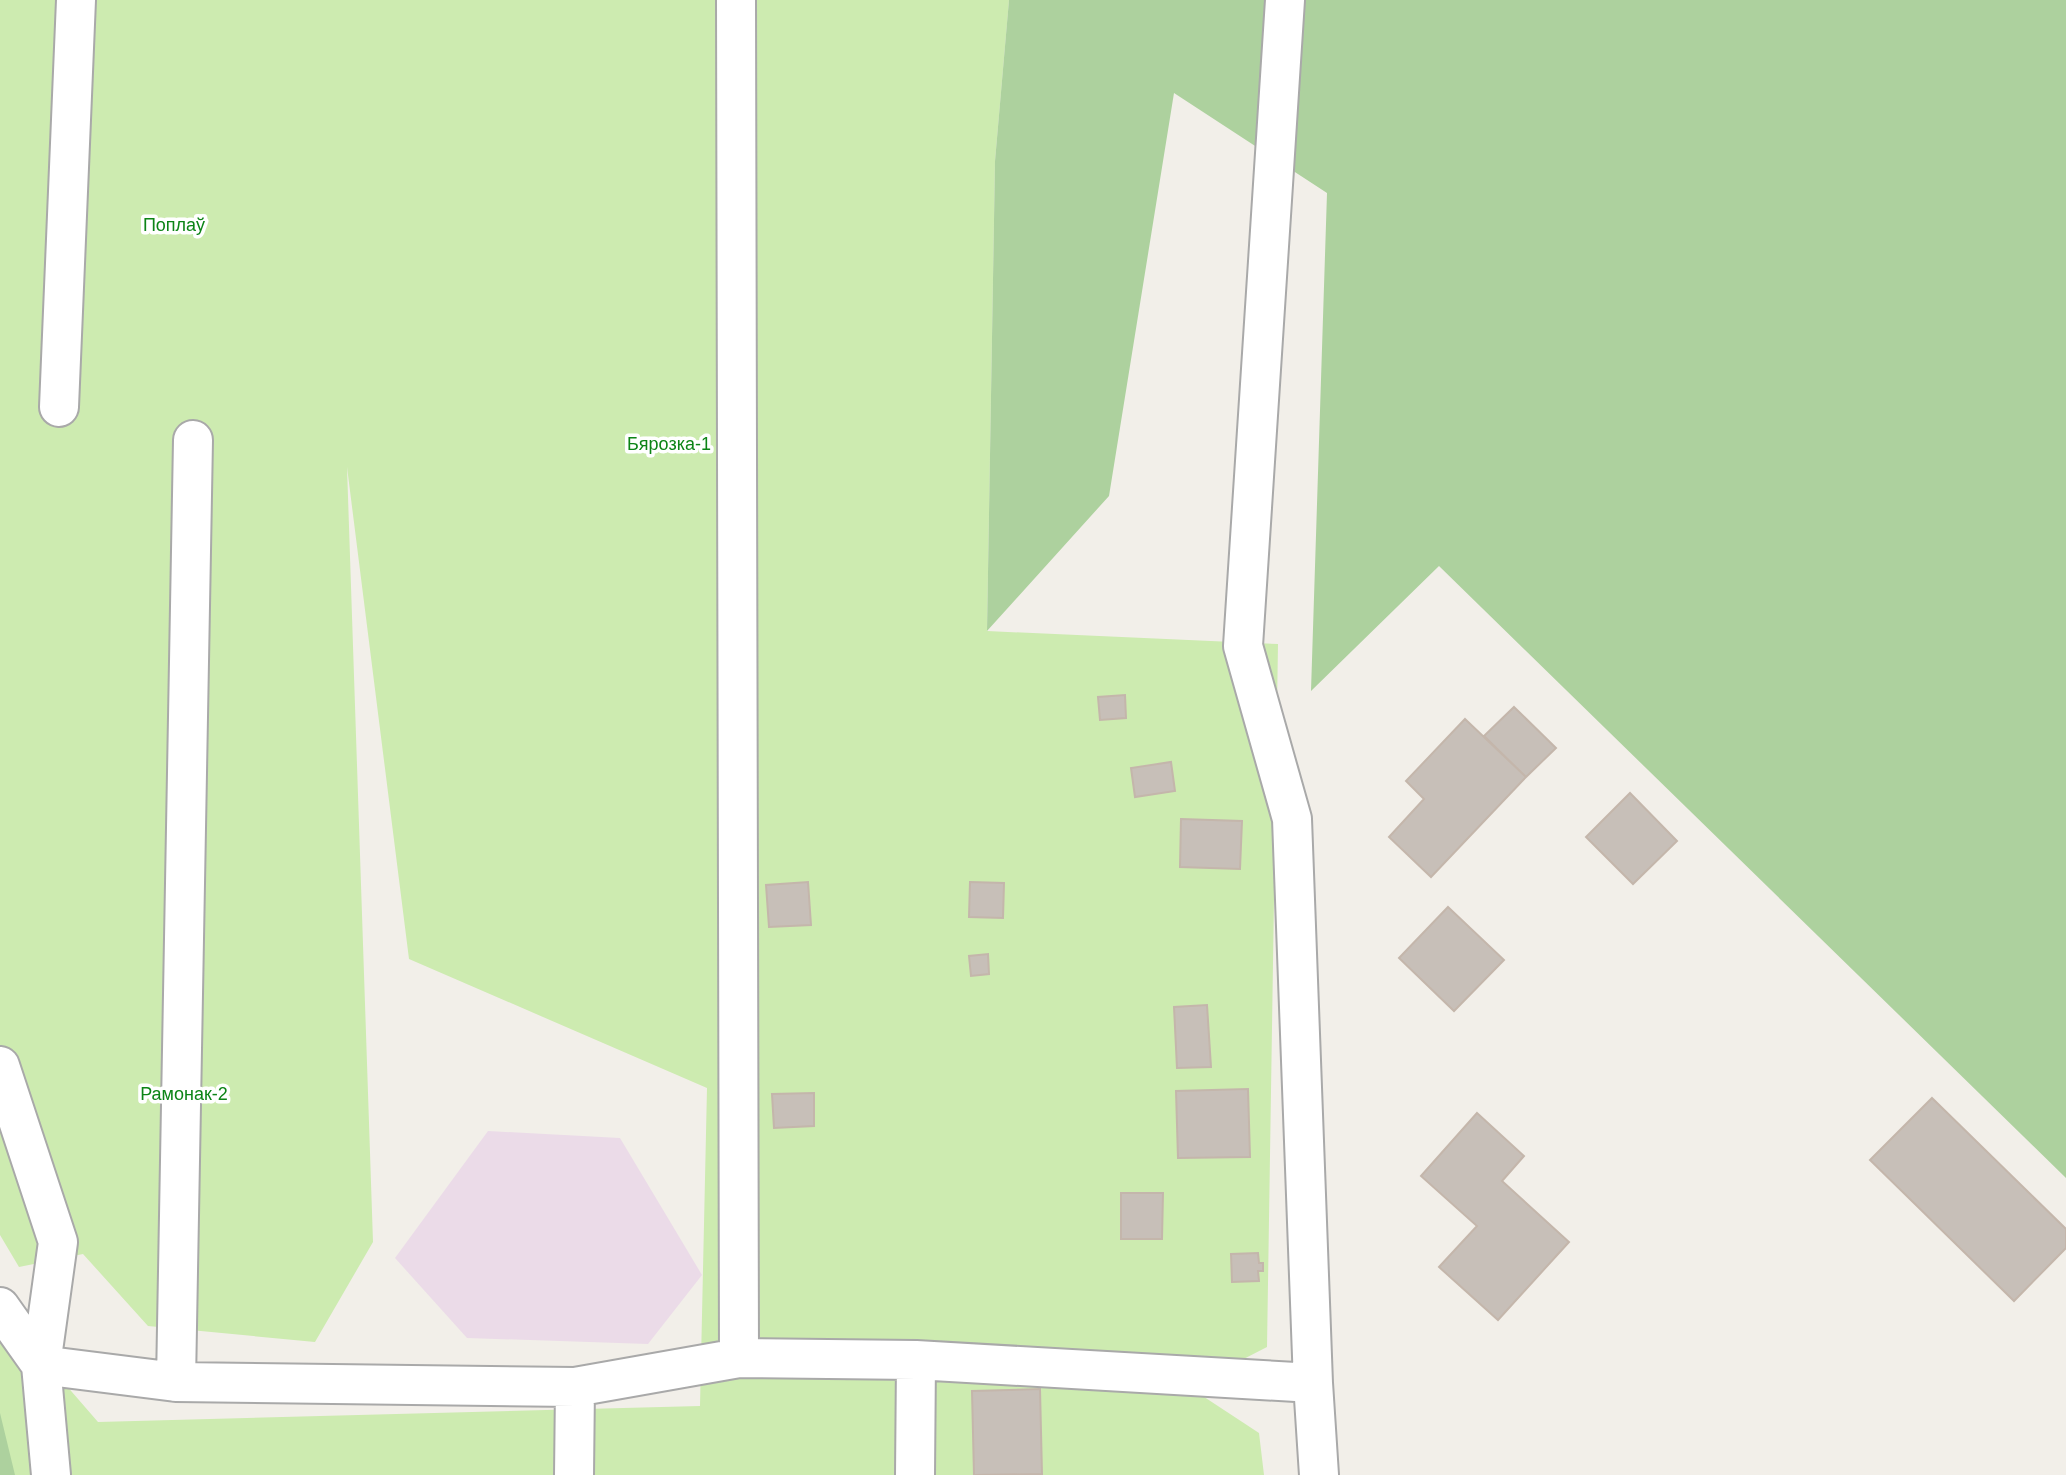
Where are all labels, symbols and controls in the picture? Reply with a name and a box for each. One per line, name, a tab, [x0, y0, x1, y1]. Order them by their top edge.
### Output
park label: Поплаў	[143, 215, 205, 235]
park label: Бярозка-1	[627, 434, 711, 454]
park label: Рамонак-2	[140, 1084, 228, 1104]

